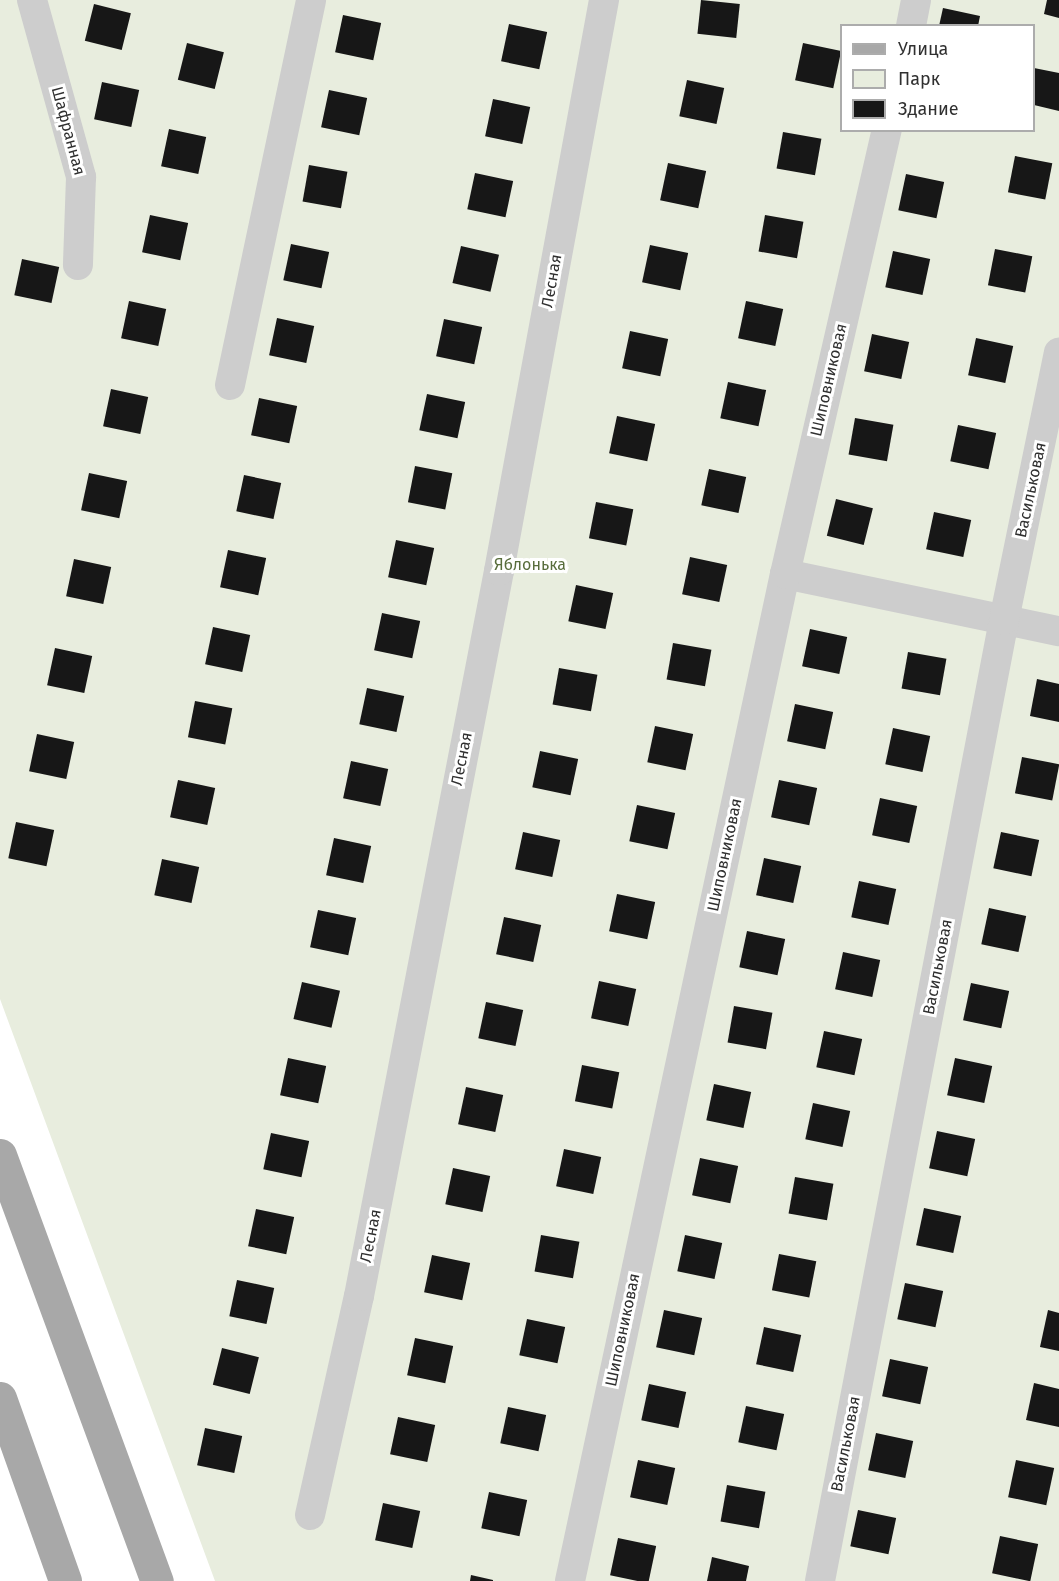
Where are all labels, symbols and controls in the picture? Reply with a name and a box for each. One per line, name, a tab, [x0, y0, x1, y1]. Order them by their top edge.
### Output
legend	[840, 24, 1035, 132]
text: Улица	[898, 38, 948, 60]
text: Парк	[898, 68, 940, 90]
street label: Шафранная	[47, 85, 89, 177]
text: Здание	[898, 98, 959, 120]
street label: Лесная	[538, 253, 566, 309]
street label: Шиповниковая	[807, 322, 851, 438]
street label: Васильковая	[1012, 441, 1050, 539]
park label: Яблонька	[494, 555, 566, 575]
street label: Лесная	[447, 731, 477, 787]
street label: Шиповниковая	[704, 797, 746, 913]
street label: Васильковая	[919, 918, 957, 1016]
street label: Лесная	[356, 1208, 386, 1264]
street label: Шиповниковая	[602, 1272, 644, 1388]
street label: Васильковая	[827, 1395, 865, 1493]

